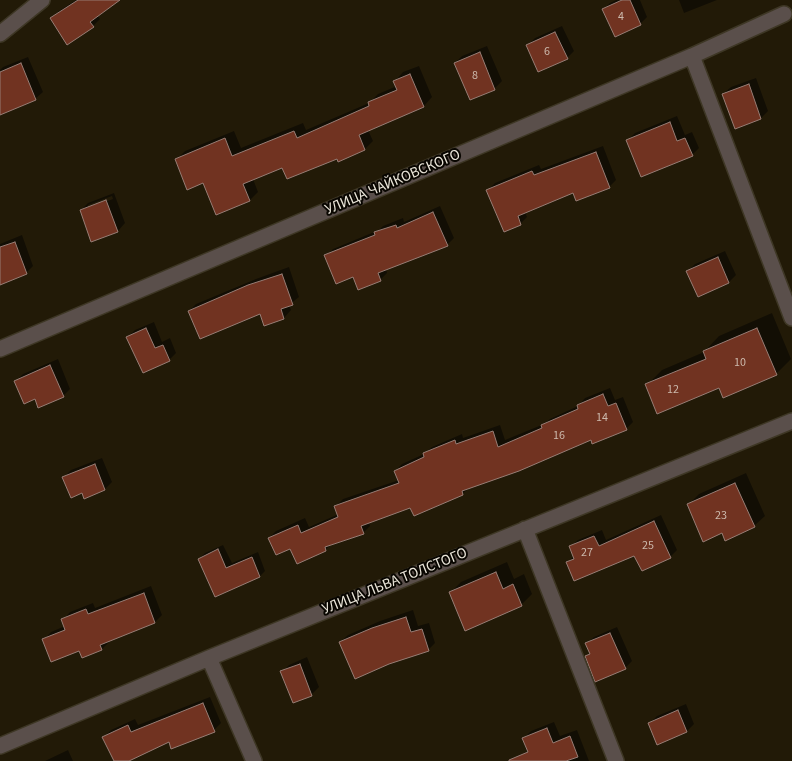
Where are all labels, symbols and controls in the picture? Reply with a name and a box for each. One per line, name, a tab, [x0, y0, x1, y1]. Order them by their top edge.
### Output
house number: 4	[618, 10, 624, 24]
house number: 6	[544, 45, 550, 59]
house number: 8	[472, 69, 478, 83]
street label: УЛИЦА ЧАЙКОВСКОГО	[323, 146, 463, 220]
house number: 10	[734, 356, 746, 370]
house number: 12	[667, 383, 679, 397]
house number: 14	[596, 411, 608, 425]
house number: 16	[553, 429, 565, 443]
house number: 23	[715, 509, 727, 523]
house number: 25	[642, 539, 654, 553]
street label: УЛИЦА ЛЬВА ТОЛСТОГО	[320, 545, 470, 619]
house number: 27	[581, 546, 593, 560]

